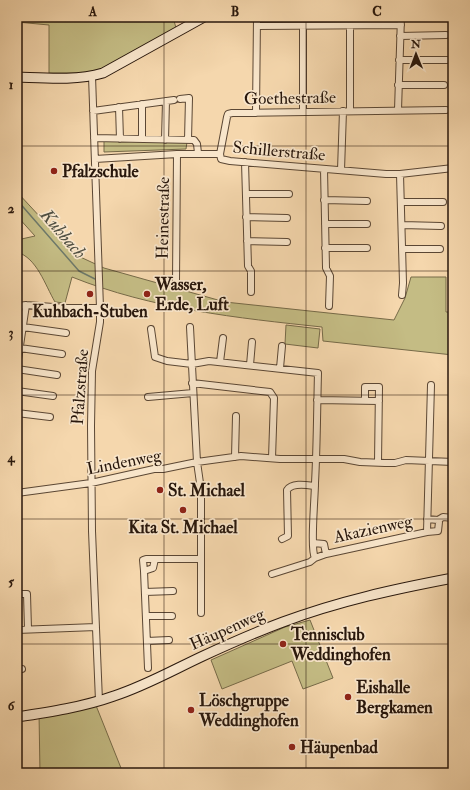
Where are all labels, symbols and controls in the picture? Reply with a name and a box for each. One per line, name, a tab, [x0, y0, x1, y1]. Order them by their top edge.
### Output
text: A	[88, 4, 98, 20]
text: B	[231, 4, 239, 20]
text: C	[372, 4, 382, 20]
north arrow	[396, 34, 436, 74]
text: N	[410, 38, 422, 51]
text: 1	[9, 77, 14, 93]
street label: Goethestraße	[244, 87, 336, 109]
street label: Schillerstraße	[232, 136, 326, 166]
place label: Pfalzschule	[62, 161, 140, 182]
marker: Pfalzschule	[49, 166, 59, 176]
street label: Heinestraße	[152, 177, 174, 259]
text: 2	[8, 201, 15, 217]
water label: Kuhbach	[34, 203, 91, 264]
place label: Wasser, Erde, Luft	[154, 274, 229, 315]
marker: Kuhbach-Stuben	[85, 289, 95, 299]
marker: Wasser, Erde, Luft	[142, 289, 152, 299]
place label: Kuhbach-Stuben	[32, 301, 148, 322]
text: 3	[9, 325, 14, 341]
street label: Pfalzstraße	[67, 348, 93, 426]
street label: Lindenweg	[85, 444, 164, 480]
text: 4	[6, 450, 15, 466]
place label: St. Michael	[168, 480, 246, 501]
marker: St. Michael	[155, 485, 165, 495]
marker: Kita St. Michael	[178, 505, 188, 515]
street label: Akazienweg	[331, 510, 415, 548]
place label: Kita St. Michael	[128, 517, 238, 538]
text: 5	[8, 574, 14, 590]
street label: Häupenweg	[186, 603, 269, 656]
place label: Tennisclub Weddinghofen	[290, 624, 391, 666]
marker: Tennisclub Weddinghofen	[278, 639, 288, 649]
place label: Eishalle Bergkamen	[356, 677, 433, 719]
place label: Löschgruppe Weddinghofen	[198, 690, 299, 732]
marker: Eishalle Bergkamen	[343, 692, 353, 702]
text: 6	[8, 698, 16, 714]
marker: Löschgruppe Weddinghofen	[186, 705, 196, 715]
place label: Häupenbad	[300, 737, 378, 759]
marker: Häupenbad	[287, 742, 297, 752]

